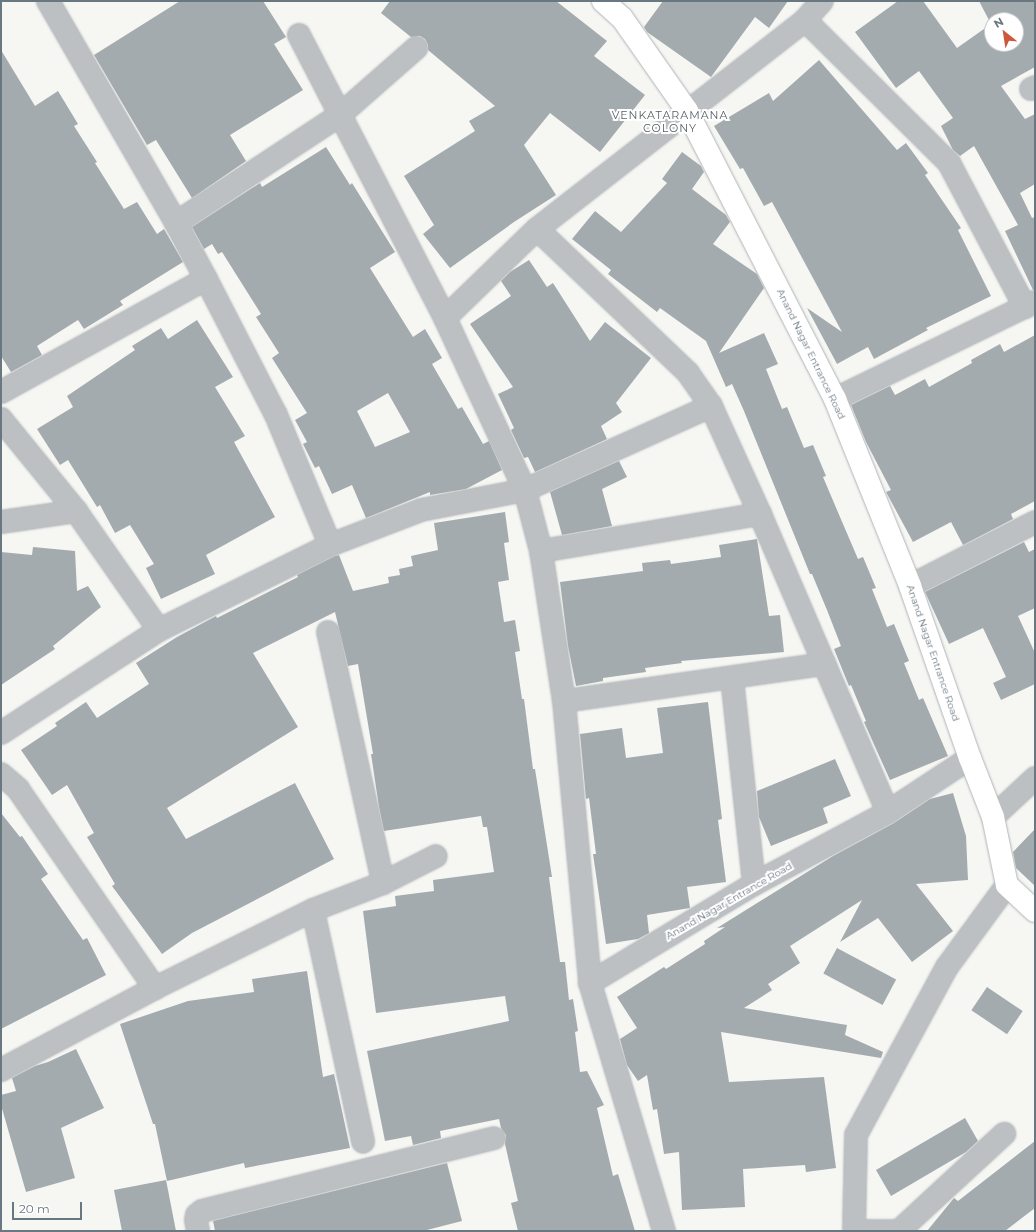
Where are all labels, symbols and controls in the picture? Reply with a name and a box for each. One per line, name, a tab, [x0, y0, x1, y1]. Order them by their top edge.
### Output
north arrow	[984, 12, 1024, 52]
text: N	[991, 14, 1006, 31]
district label: VENKATARAMANA COLONY	[612, 109, 728, 135]
street label: Anand Nagar Entrance Road	[774, 287, 848, 421]
street label: Anand Nagar Entrance Road	[904, 583, 962, 723]
street label: Anand Nagar Entrance Road	[664, 860, 794, 942]
scale bar	[14, 1194, 84, 1220]
text: 20 m	[19, 1201, 50, 1216]

